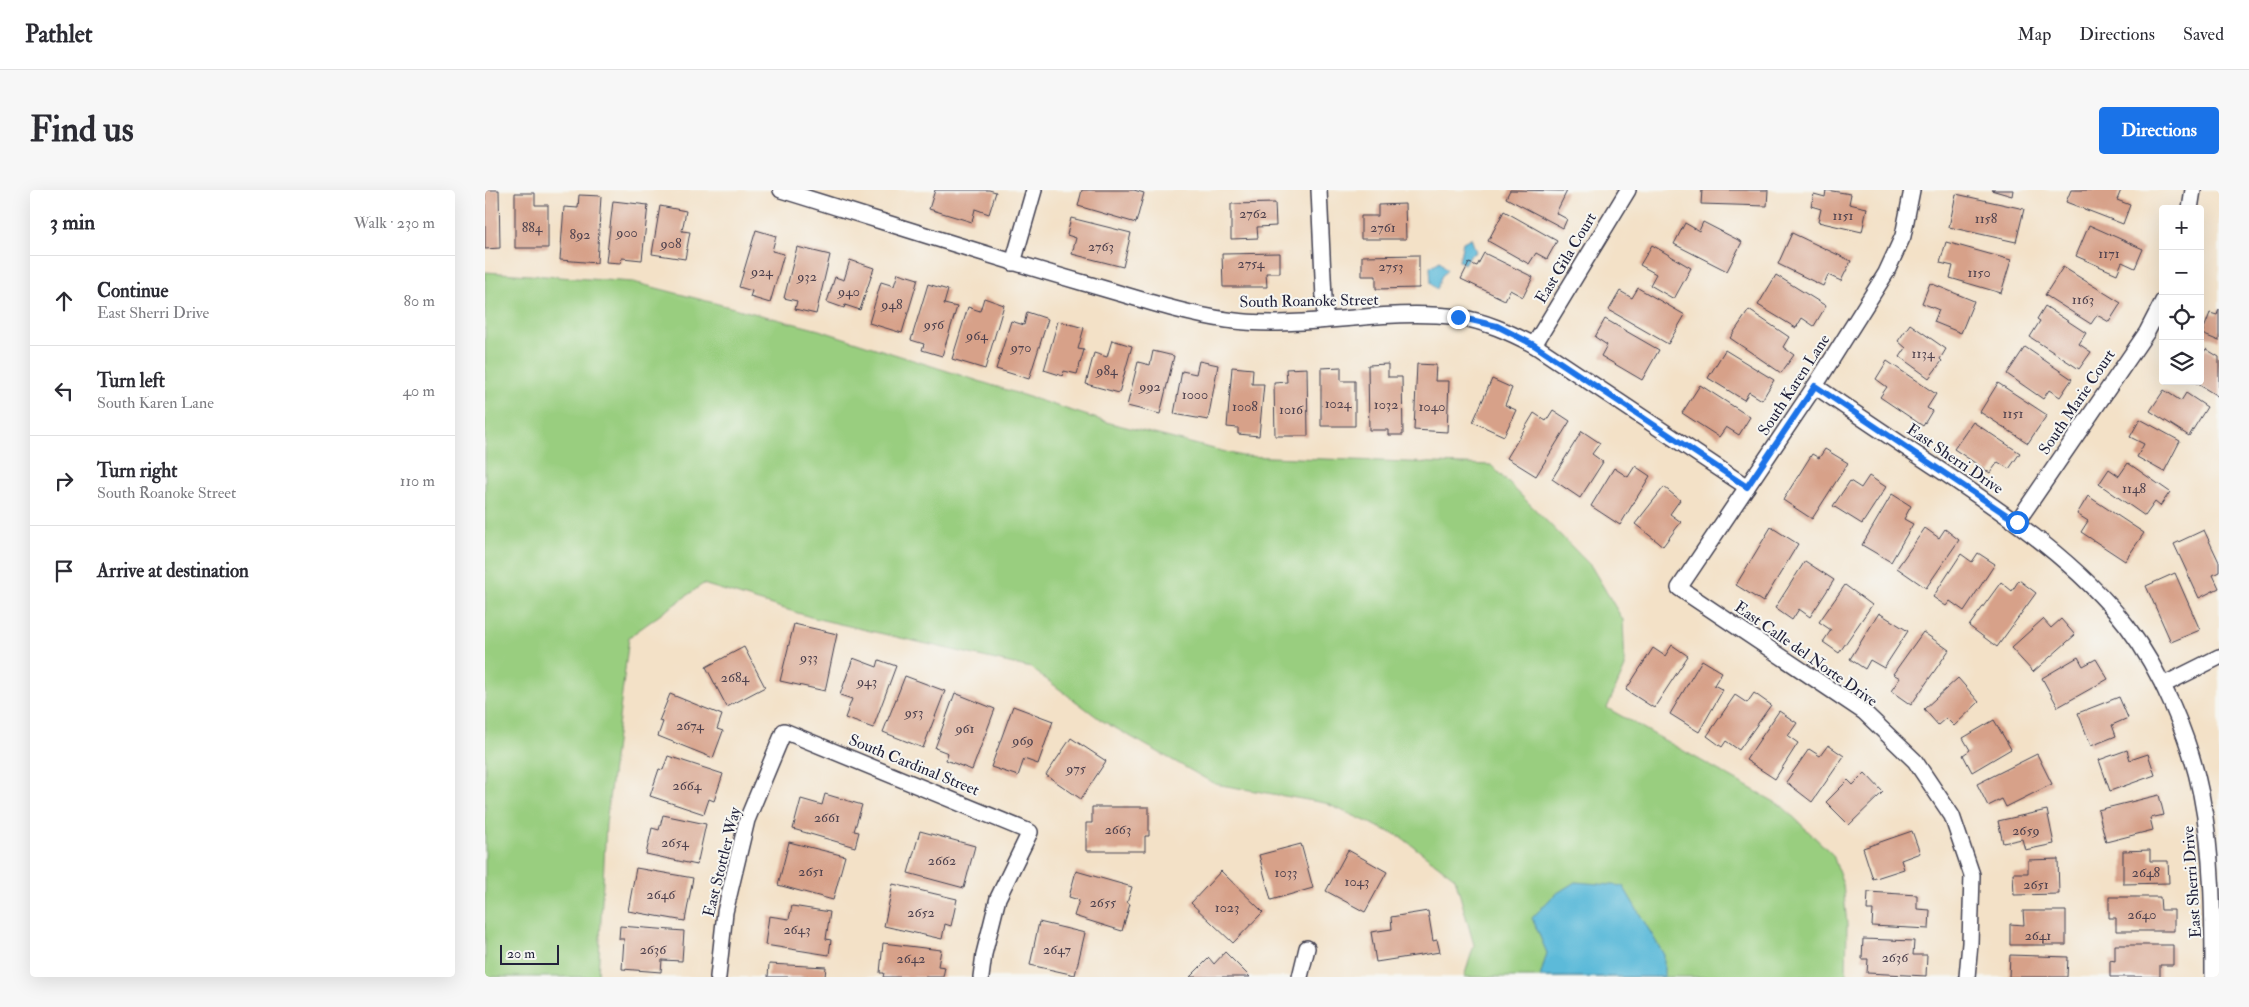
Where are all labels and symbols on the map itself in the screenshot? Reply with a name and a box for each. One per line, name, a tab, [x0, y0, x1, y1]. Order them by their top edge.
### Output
house number: 2762	[1239, 205, 1267, 222]
house number: 1151	[1832, 207, 1854, 224]
street label: East Gila Court	[1531, 209, 1601, 307]
house number: 1158	[1975, 210, 1998, 227]
house number: 884	[522, 219, 544, 236]
house number: 2761	[1370, 219, 1396, 236]
house number: 900	[615, 224, 638, 241]
house number: 892	[570, 226, 590, 243]
house number: 908	[660, 235, 682, 252]
house number: 2763	[1088, 238, 1114, 255]
house number: 1171	[2098, 245, 2120, 262]
house number: 2754	[1238, 255, 1266, 272]
house number: 2753	[1378, 258, 1404, 275]
house number: 924	[750, 263, 774, 280]
house number: 1150	[1967, 264, 1991, 281]
house number: 932	[796, 268, 817, 285]
house number: 940	[837, 283, 860, 300]
street label: South Roanoke Street	[1239, 290, 1379, 312]
house number: 1163	[2072, 291, 2094, 308]
house number: 948	[880, 296, 903, 313]
route end	[1447, 306, 1470, 329]
house number: 956	[923, 316, 945, 333]
house number: 964	[965, 327, 989, 344]
street label: South Karen Lane	[1754, 330, 1834, 439]
house number: 970	[1010, 339, 1031, 356]
house number: 1134	[1912, 345, 1936, 362]
street label: South Marie Court	[2034, 346, 2120, 458]
house number: 984	[1095, 362, 1119, 379]
house number: 992	[1138, 378, 1161, 395]
house number: 1000	[1182, 386, 1208, 403]
house number: 1024	[1325, 395, 1353, 412]
house number: 1032	[1374, 396, 1398, 413]
house number: 1008	[1232, 398, 1258, 415]
house number: 1040	[1419, 398, 1445, 415]
house number: 1016	[1279, 401, 1304, 418]
house number: 1151	[2002, 405, 2024, 422]
street label: East Sherri Drive	[1903, 419, 2007, 499]
house number: 1148	[2122, 480, 2146, 497]
route start	[2006, 511, 2029, 534]
street label: East Calle del Norte Drive	[1731, 597, 1882, 711]
house number: 933	[799, 649, 818, 666]
house number: 2684	[721, 669, 751, 686]
house number: 943	[856, 673, 877, 690]
house number: 953	[904, 704, 923, 721]
house number: 2674	[676, 717, 705, 734]
house number: 961	[954, 720, 975, 737]
street label: South Cardinal Street	[846, 730, 982, 800]
house number: 969	[1011, 732, 1034, 749]
house number: 975	[1065, 760, 1087, 777]
house number: 2664	[673, 777, 703, 794]
street label: East Stottler Way	[699, 804, 746, 919]
house number: 2661	[814, 809, 840, 826]
house number: 2663	[1105, 821, 1131, 838]
house number: 2659	[2012, 822, 2040, 839]
street label: East Sherri Drive	[2178, 825, 2206, 939]
house number: 2654	[661, 834, 690, 851]
house number: 2662	[928, 852, 956, 869]
house number: 2651	[798, 863, 824, 880]
house number: 1033	[1275, 864, 1297, 881]
house number: 2648	[2132, 864, 2161, 881]
house number: 1043	[1345, 873, 1369, 890]
house number: 2651	[2023, 876, 2049, 893]
house number: 2646	[647, 886, 676, 903]
house number: 2655	[1090, 894, 1117, 911]
house number: 1023	[1215, 899, 1239, 916]
house number: 2652	[907, 904, 935, 921]
house number: 2640	[2128, 906, 2156, 923]
house number: 2643	[783, 921, 811, 938]
house number: 2641	[2025, 927, 2051, 944]
house number: 2636	[640, 941, 667, 958]
house number: 2647	[1043, 941, 1071, 958]
scale bar	[500, 942, 559, 965]
house number: 2636	[1882, 949, 1909, 966]
house number: 2642	[897, 950, 925, 967]

